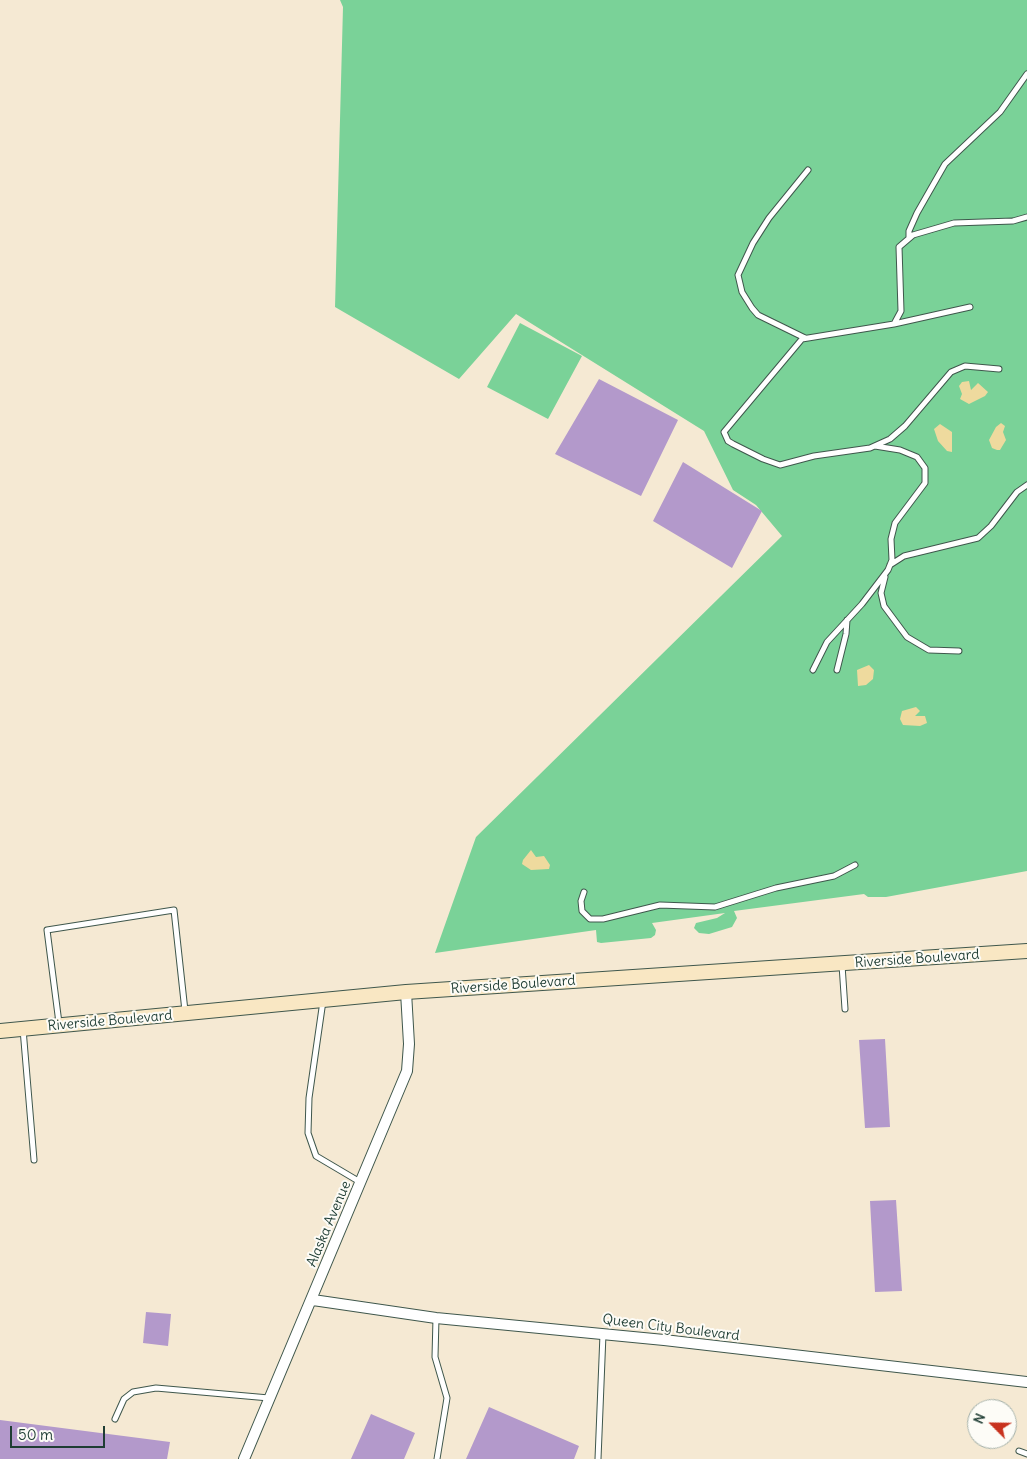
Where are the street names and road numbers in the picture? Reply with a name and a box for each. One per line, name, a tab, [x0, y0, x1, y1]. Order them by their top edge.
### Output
street label: Riverside Boulevard	[854, 946, 980, 972]
street label: Riverside Boulevard	[450, 972, 576, 998]
street label: Riverside Boulevard	[47, 1007, 173, 1035]
street label: Alaska Avenue	[303, 1178, 355, 1270]
street label: Queen City Boulevard	[602, 1311, 740, 1345]

